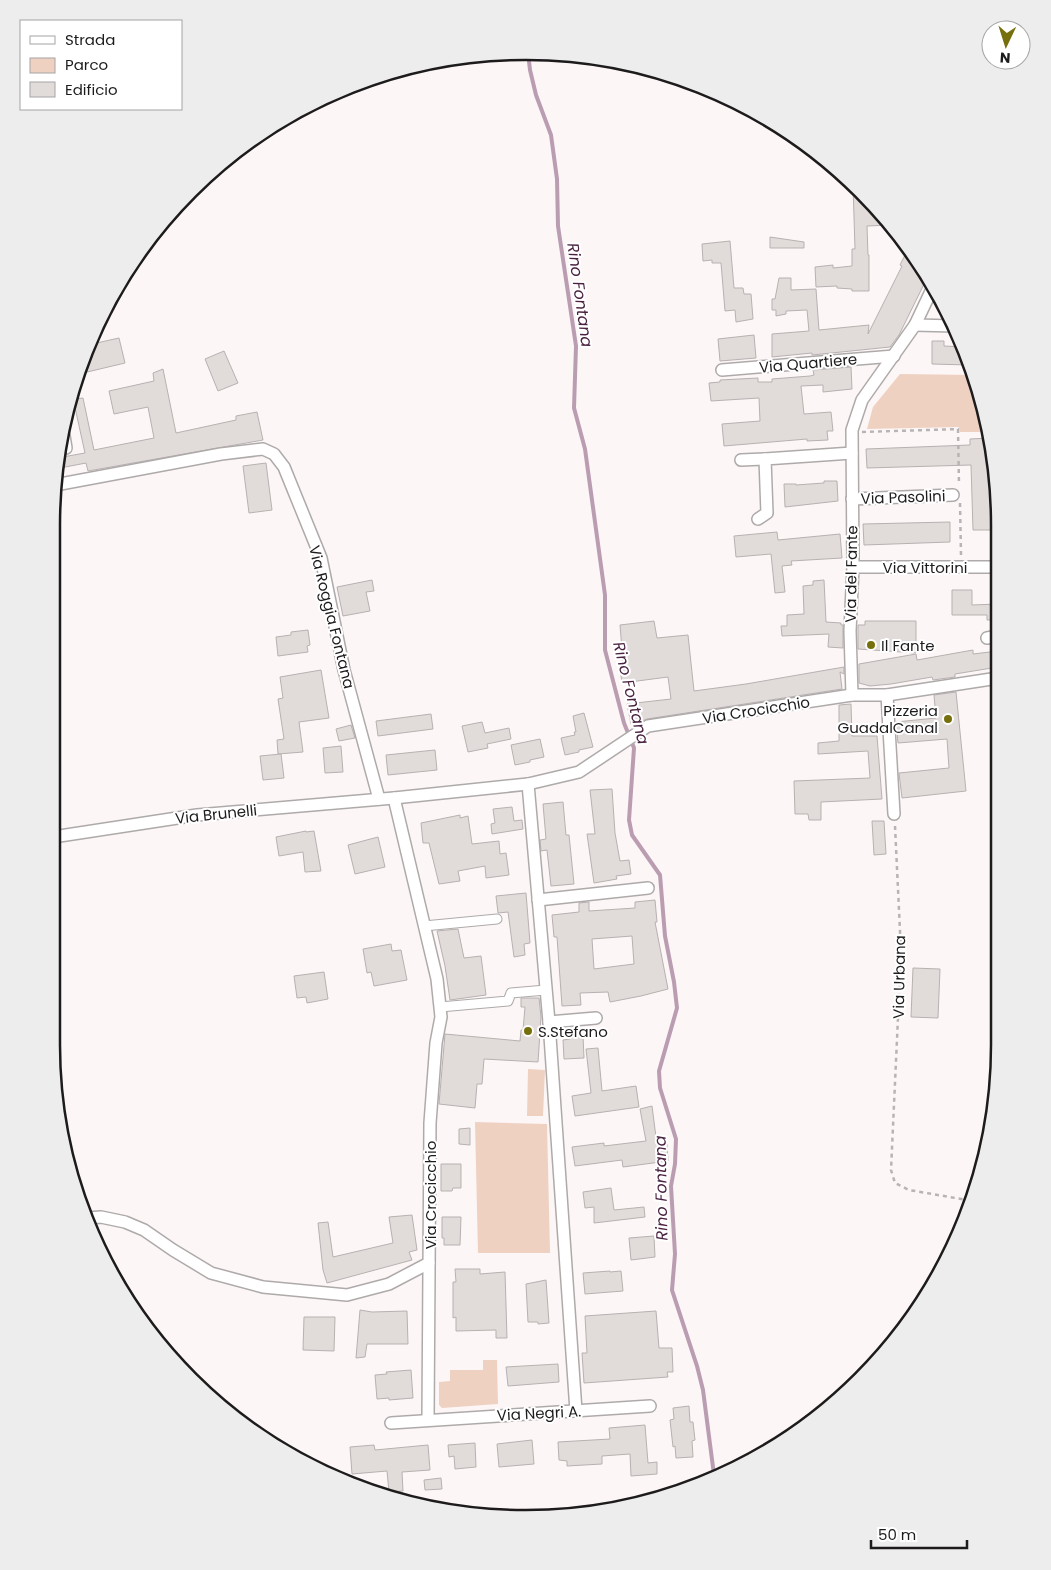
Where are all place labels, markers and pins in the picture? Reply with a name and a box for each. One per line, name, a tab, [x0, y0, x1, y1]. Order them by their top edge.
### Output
place label: Il Fante	[881, 635, 934, 656]
marker: Il Fante	[865, 639, 877, 651]
place label: Pizzeria GuadalCanal	[837, 700, 938, 738]
marker: Pizzeria GuadalCanal	[942, 713, 954, 725]
place label: S.Stefano	[538, 1021, 608, 1042]
marker: S.Stefano	[522, 1025, 534, 1037]

